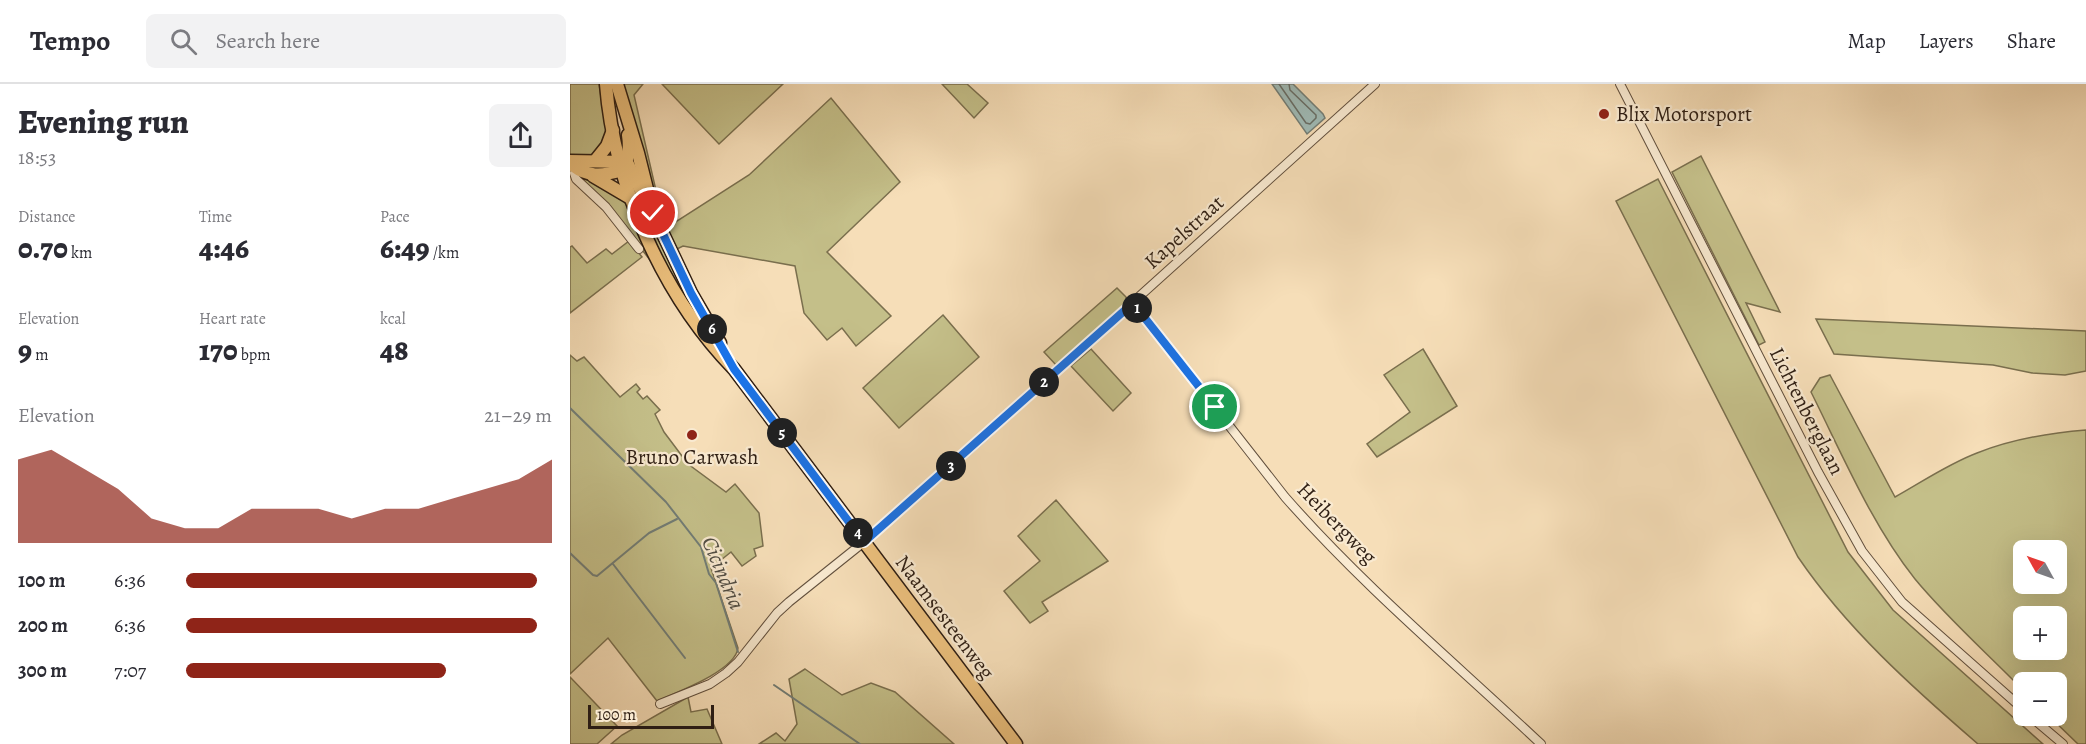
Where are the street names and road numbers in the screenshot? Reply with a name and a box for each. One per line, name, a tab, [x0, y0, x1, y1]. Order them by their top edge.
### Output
street label: Kapelstraat	[1138, 189, 1230, 275]
street label: Lichtenberglaan	[1763, 343, 1851, 479]
street label: Heibergweg	[1291, 476, 1383, 570]
street label: Naamsesteenweg	[889, 549, 1001, 685]

